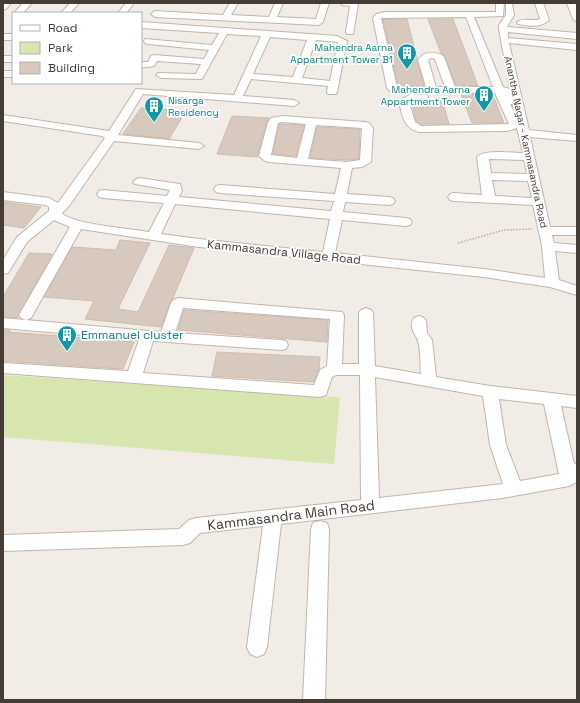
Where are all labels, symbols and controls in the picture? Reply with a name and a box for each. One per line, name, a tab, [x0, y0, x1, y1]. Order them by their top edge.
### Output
legend	[12, 12, 142, 84]
text: Road	[48, 20, 77, 36]
text: Park	[48, 40, 73, 56]
place label: Mahendra Aarna Appartment Tower B1	[290, 41, 393, 66]
building icon: Mahendra Aarna Appartment Tower B1	[396, 42, 418, 70]
street label: Anantha Nagar - Kammasandra Road	[501, 55, 551, 229]
text: Building	[48, 60, 95, 76]
place label: Mahendra Aarna Appartment Tower	[381, 83, 470, 108]
building icon: Mahendra Aarna Appartment Tower	[473, 84, 495, 112]
place label: Nisarga Residency	[168, 94, 219, 119]
building icon: Nisarga Residency	[143, 95, 165, 123]
street label: Kammasandra Village Road	[206, 236, 362, 268]
building icon: Emmanuel cluster	[56, 324, 78, 352]
place label: Emmanuel cluster	[81, 327, 184, 343]
street label: Kammasandra Main Road	[206, 496, 376, 534]

